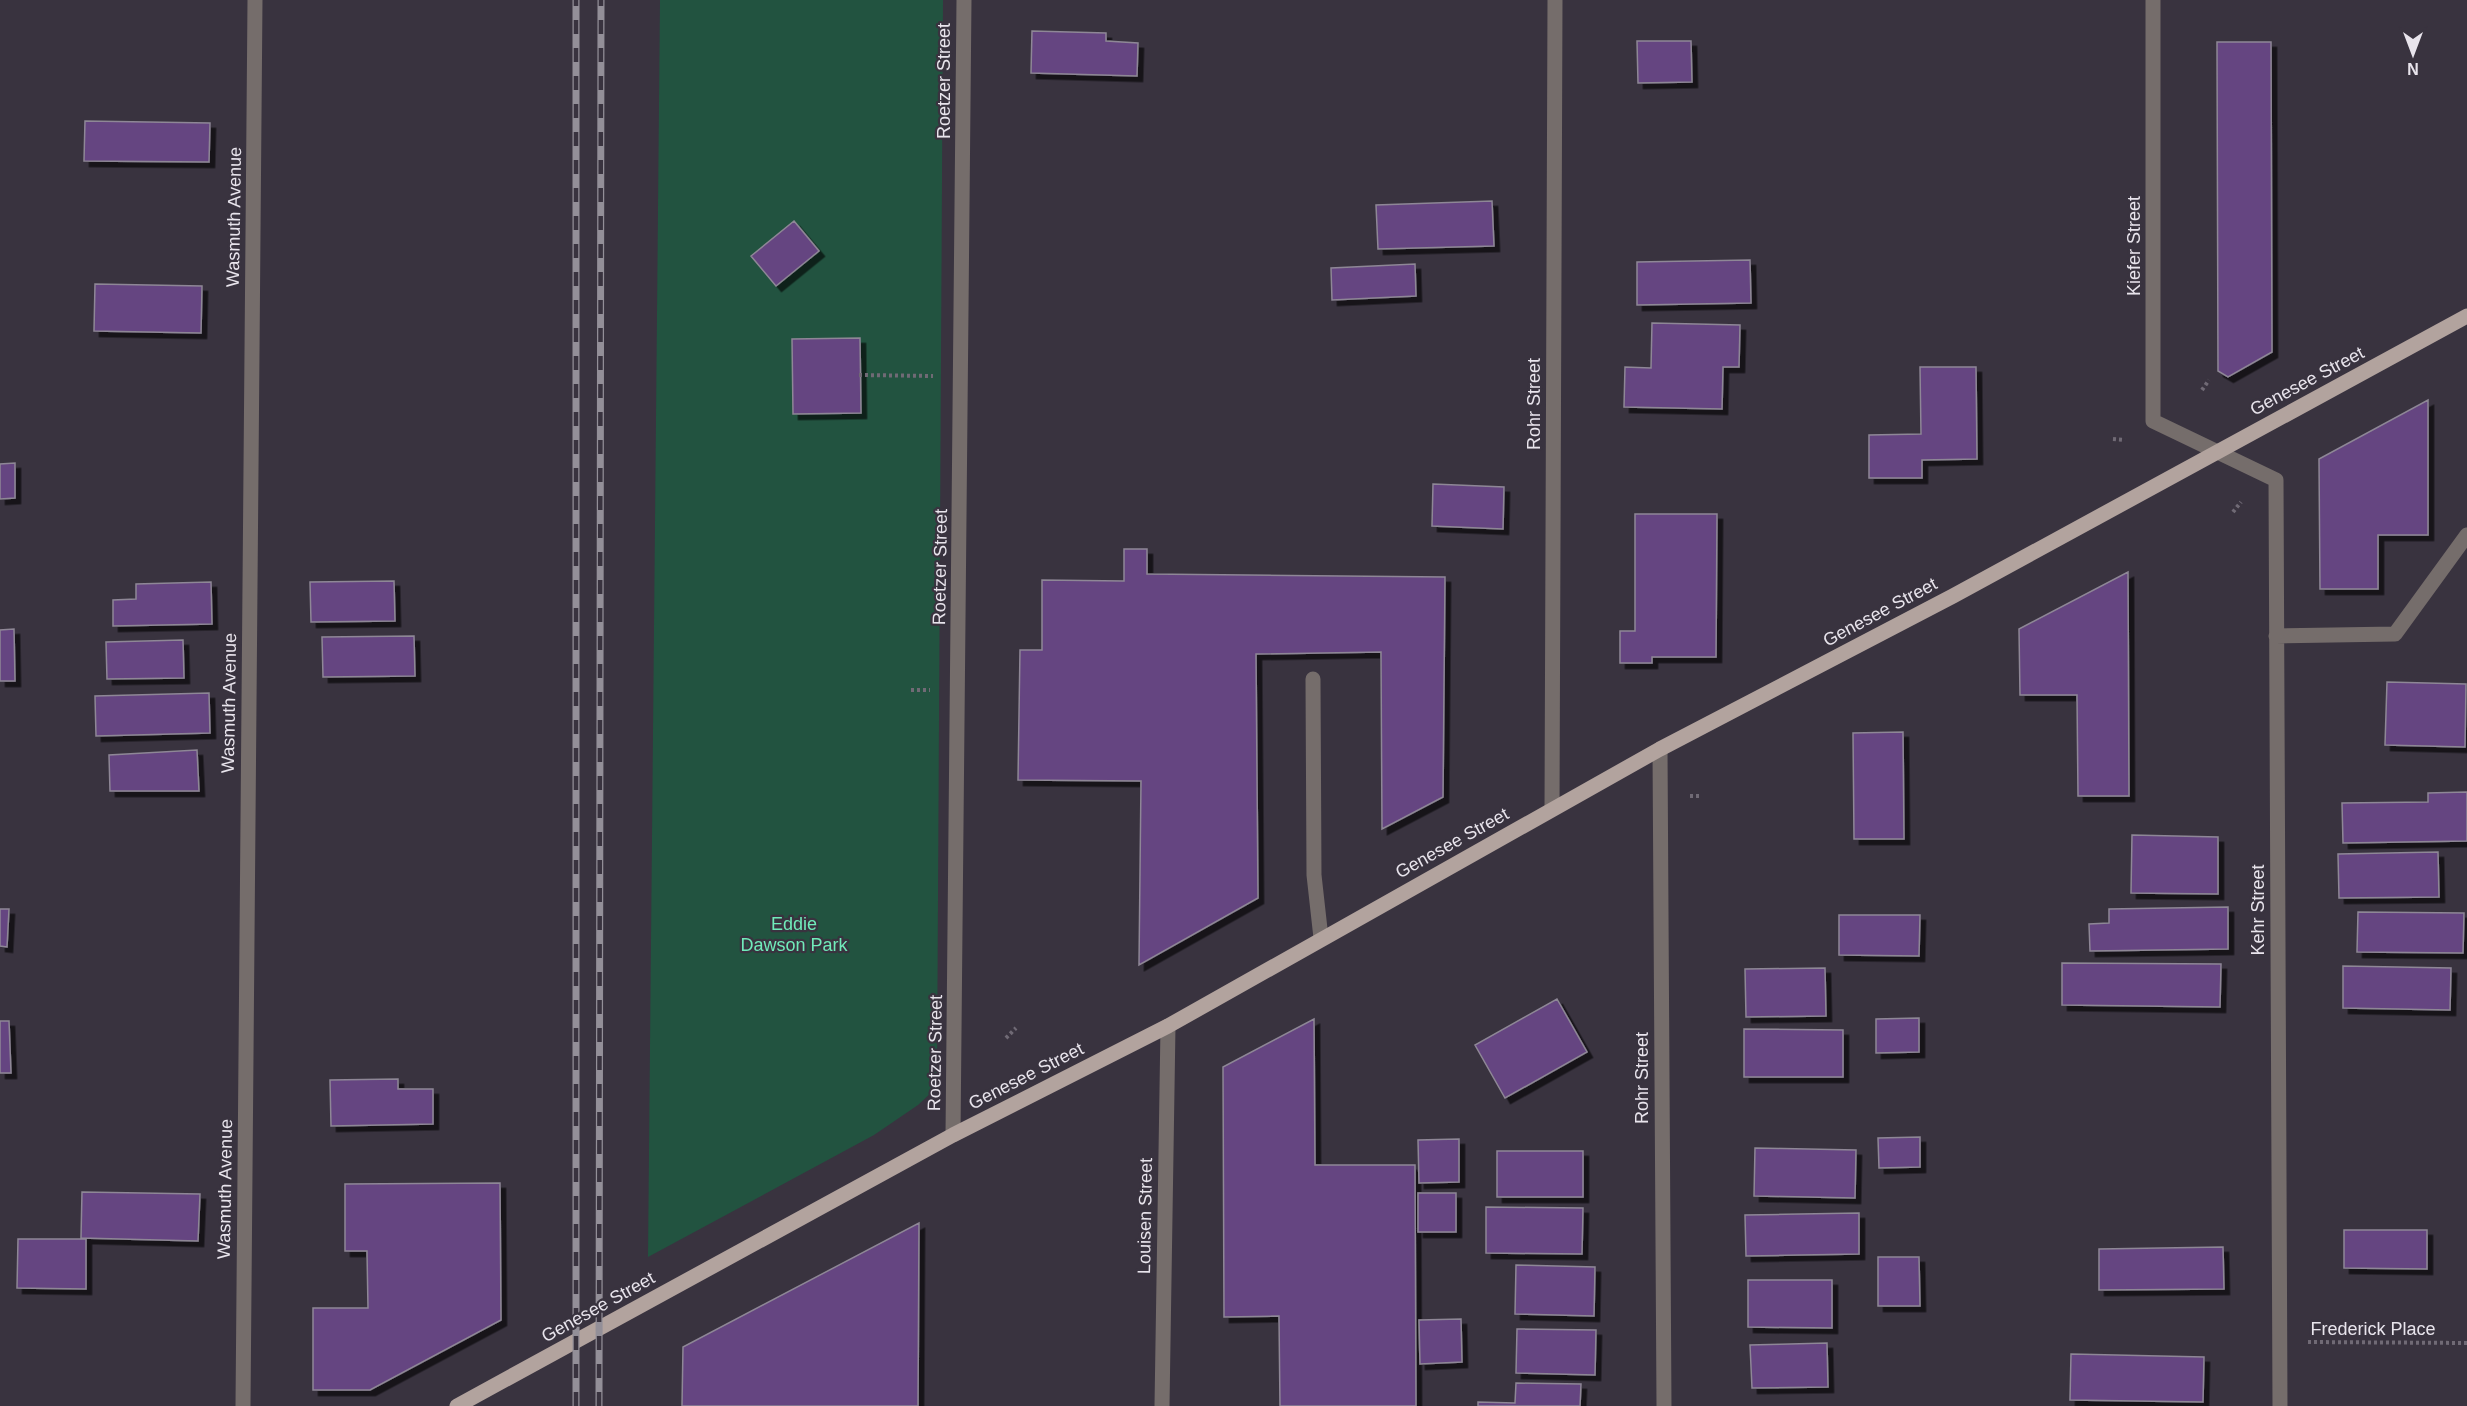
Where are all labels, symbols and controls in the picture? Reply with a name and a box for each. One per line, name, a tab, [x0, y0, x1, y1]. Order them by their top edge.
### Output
street label: Roetzer Street	[934, 23, 954, 139]
north arrow	[2383, 24, 2443, 84]
text: N	[2407, 60, 2419, 77]
street label: Wasmuth Avenue	[223, 147, 245, 287]
street label: Kiefer Street	[2124, 196, 2144, 296]
street label: Genesee Street	[2247, 343, 2367, 419]
street label: Rohr Street	[1524, 358, 1544, 450]
street label: Roetzer Street	[929, 509, 951, 625]
street label: Genesee Street	[1820, 574, 1940, 650]
street label: Wasmuth Avenue	[218, 633, 240, 773]
street label: Genesee Street	[1392, 804, 1512, 882]
street label: Kehr Street	[2248, 864, 2268, 956]
park label: Eddie Dawson Park	[740, 914, 849, 955]
street label: Roetzer Street	[924, 995, 946, 1111]
street label: Rohr Street	[1632, 1032, 1652, 1124]
street label: Genesee Street	[965, 1038, 1087, 1114]
street label: Wasmuth Avenue	[214, 1119, 236, 1259]
street label: Louisen Street	[1134, 1158, 1156, 1274]
street label: Genesee Street	[538, 1268, 658, 1346]
street label: Frederick Place	[2310, 1319, 2436, 1339]

